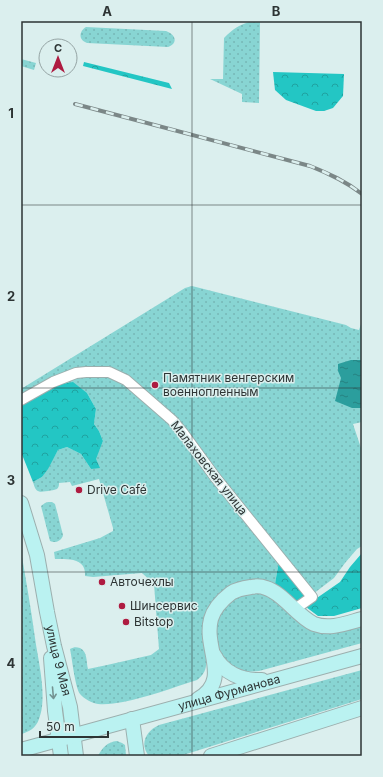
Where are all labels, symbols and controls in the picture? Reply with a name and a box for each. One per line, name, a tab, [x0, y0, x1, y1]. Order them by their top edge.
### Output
text: A	[102, 3, 112, 19]
text: B	[272, 3, 281, 19]
north arrow	[38, 38, 78, 78]
text: С	[54, 41, 62, 55]
text: 1	[8, 105, 14, 121]
text: 2	[7, 288, 15, 304]
place label: Памятник венгерским военнопленным	[163, 370, 294, 399]
marker: Памятник венгерским военнопленным	[150, 380, 160, 390]
street label: Малаховская улица	[168, 417, 251, 518]
text: 3	[7, 472, 15, 488]
place label: Drive Café	[87, 482, 147, 497]
marker: Drive Café	[74, 485, 84, 495]
place label: Авточехлы	[110, 574, 174, 589]
marker: Авточехлы	[97, 577, 107, 587]
place label: Шинсервис	[130, 598, 198, 613]
marker: Шинсервис	[117, 601, 127, 611]
place label: Bitstop	[134, 614, 173, 629]
marker: Bitstop	[121, 617, 131, 627]
street label: улица 9 Мая	[43, 624, 75, 697]
text: 4	[7, 655, 16, 671]
street label: улица Фурманова	[176, 671, 282, 713]
one-way arrow	[50, 686, 57, 699]
scale bar	[40, 713, 108, 739]
text: 50 m	[46, 719, 75, 734]

